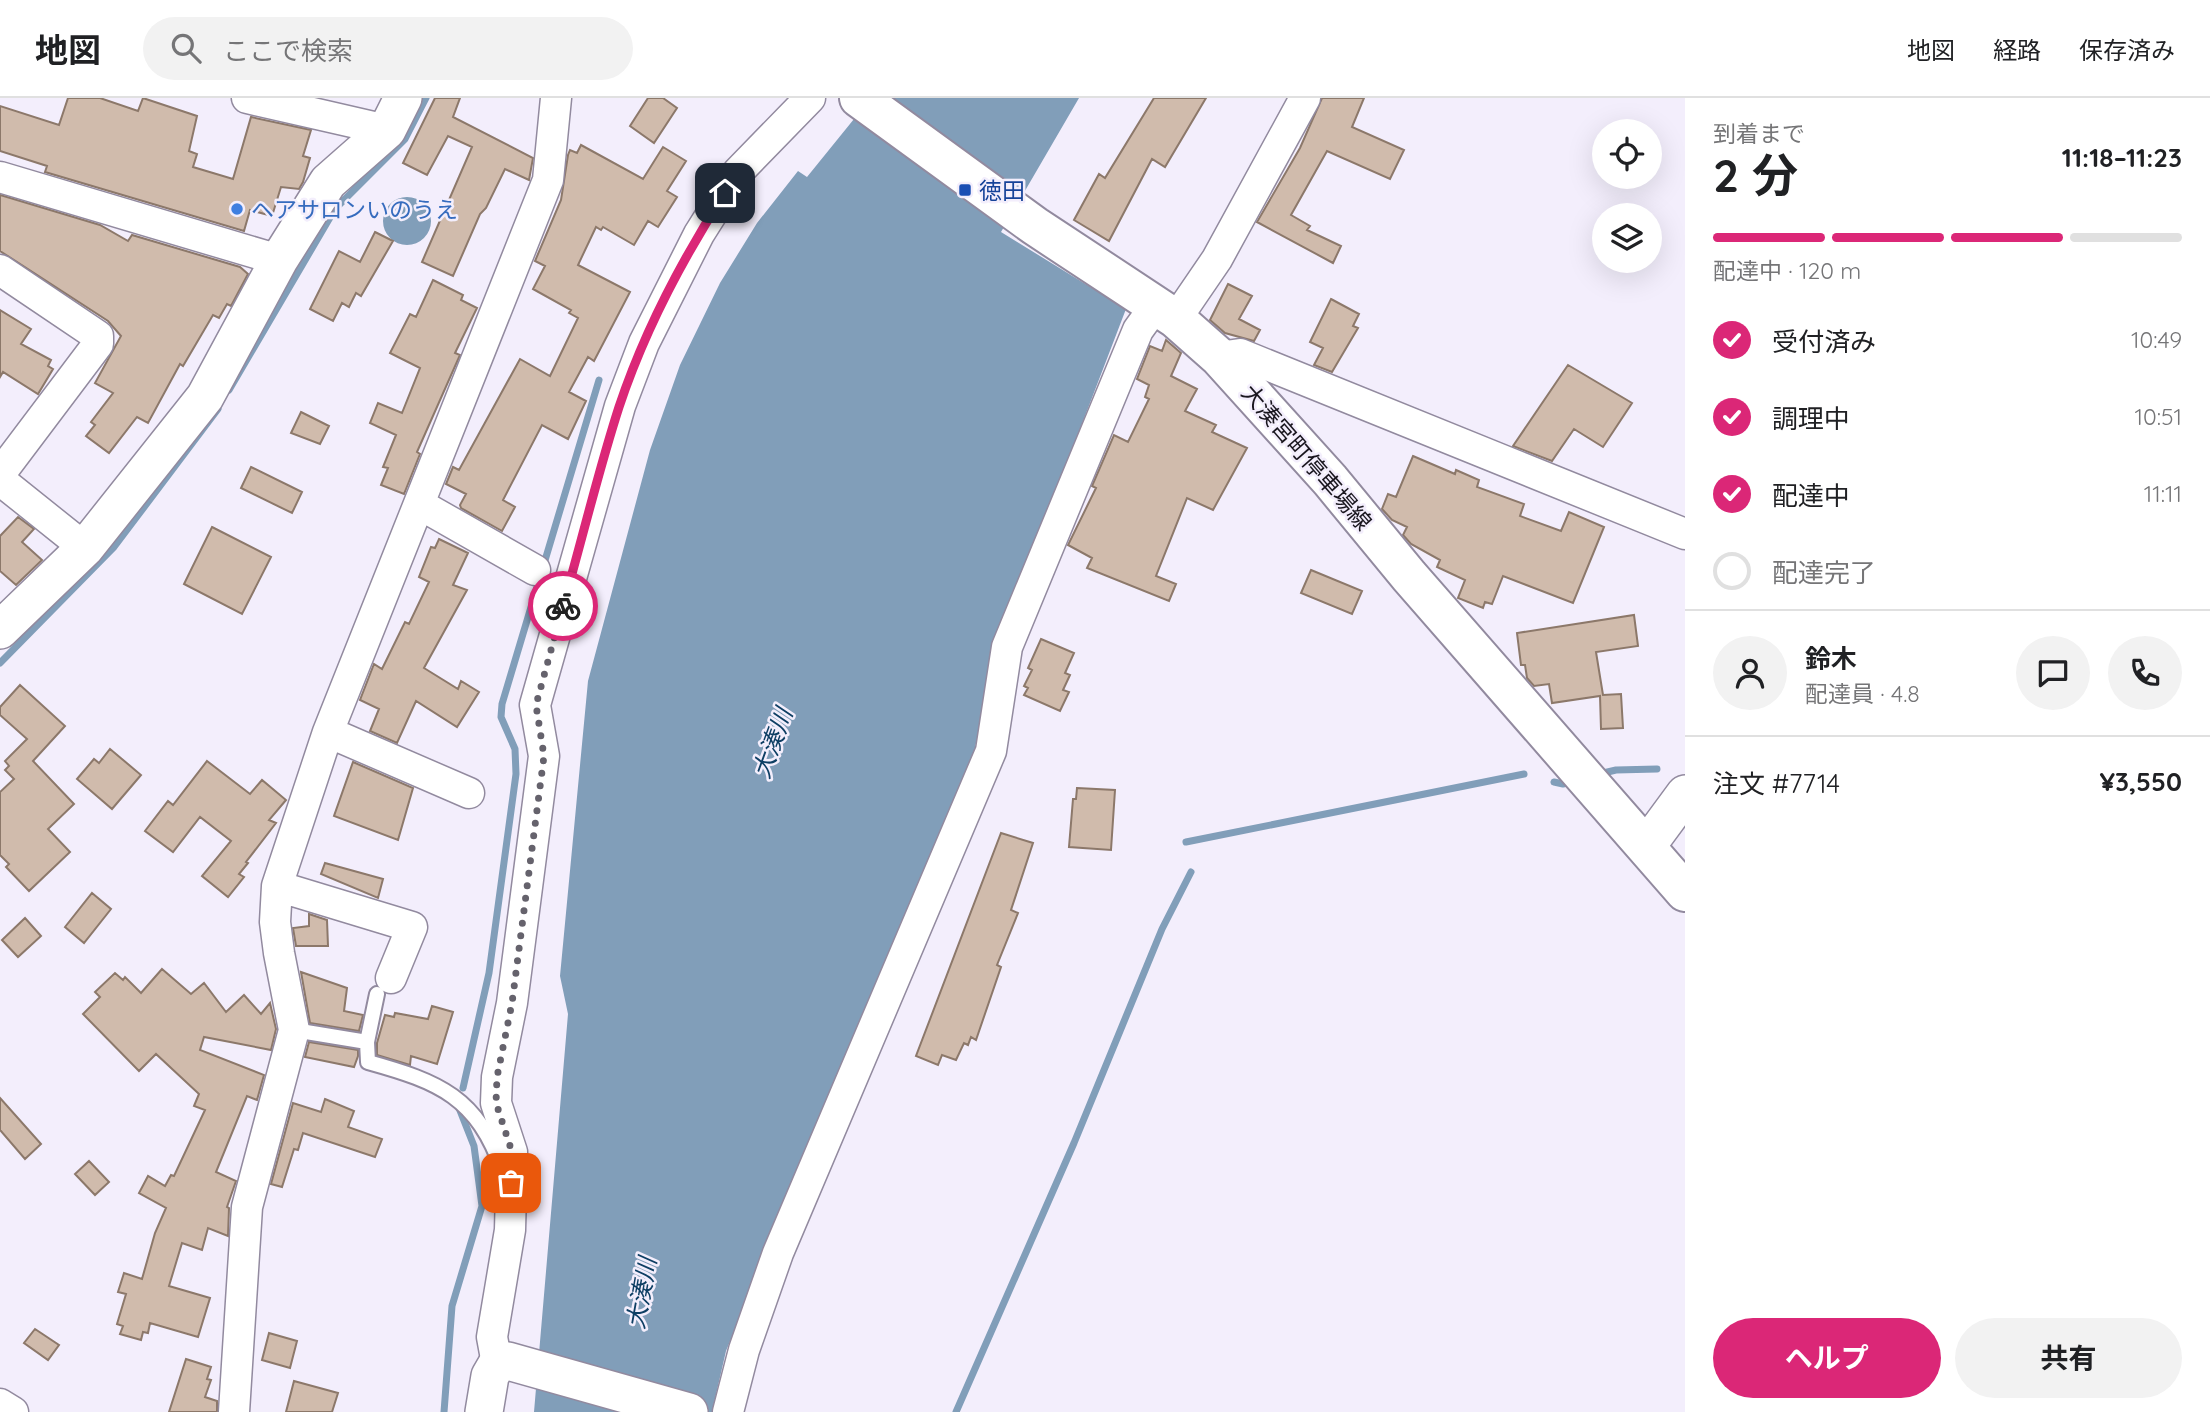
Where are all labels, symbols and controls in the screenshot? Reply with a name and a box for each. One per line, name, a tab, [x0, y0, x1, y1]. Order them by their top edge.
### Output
search box	[143, 17, 633, 80]
text: 地図	[35, 29, 101, 70]
icon: search	[167, 29, 205, 67]
text: ここで検索	[223, 34, 353, 67]
text: 地図	[1907, 35, 1955, 65]
text: 経路	[1993, 35, 2041, 65]
text: 保存済み	[2079, 35, 2175, 65]
map controls	[1592, 119, 1662, 273]
button: locate	[1592, 119, 1662, 189]
text: 到着まで	[1713, 119, 1805, 148]
text: 11:18–11:23	[2062, 141, 2182, 174]
text: 2 分	[1713, 146, 1798, 204]
pin	[695, 163, 755, 223]
icon: home	[706, 174, 744, 212]
place label: 徳田	[979, 176, 1025, 205]
marker: 徳田	[957, 182, 973, 198]
place label: ヘアサロンいのうえ	[251, 195, 458, 224]
marker: ヘアサロンいのうえ	[229, 201, 245, 217]
button: layers	[1592, 203, 1662, 273]
text: 配達中 · 120 m	[1713, 256, 1861, 285]
icon: check	[1713, 321, 1751, 359]
text: 受付済み	[1772, 325, 1876, 358]
text: 10:49	[2131, 325, 2182, 354]
street label: 大湊宮町停車場線	[1236, 378, 1378, 536]
icon: check	[1713, 398, 1751, 436]
text: 調理中	[1772, 402, 1850, 435]
text: 10:51	[2134, 402, 2182, 431]
icon: check	[1713, 475, 1751, 513]
text: 配達中	[1772, 479, 1850, 512]
text: 11:11	[2144, 479, 2182, 508]
text: 配達完了	[1772, 556, 1876, 589]
courier	[528, 571, 598, 641]
icon: bike	[544, 587, 582, 625]
button: person	[1713, 636, 1787, 710]
button: chat	[2016, 636, 2090, 710]
button: phone	[2108, 636, 2182, 710]
text: 鈴木	[1805, 642, 1857, 675]
text: 配達員 · 4.8	[1805, 679, 1920, 708]
water label: 大湊川	[746, 701, 799, 782]
text: ¥3,550	[2099, 765, 2182, 798]
text: 注文 #7714	[1713, 767, 1840, 800]
pin	[481, 1153, 541, 1213]
icon: bag	[492, 1164, 530, 1202]
water label: 大湊川	[620, 1252, 663, 1331]
button: ヘルプ	[1713, 1318, 1941, 1398]
button: 共有	[1955, 1318, 2182, 1398]

